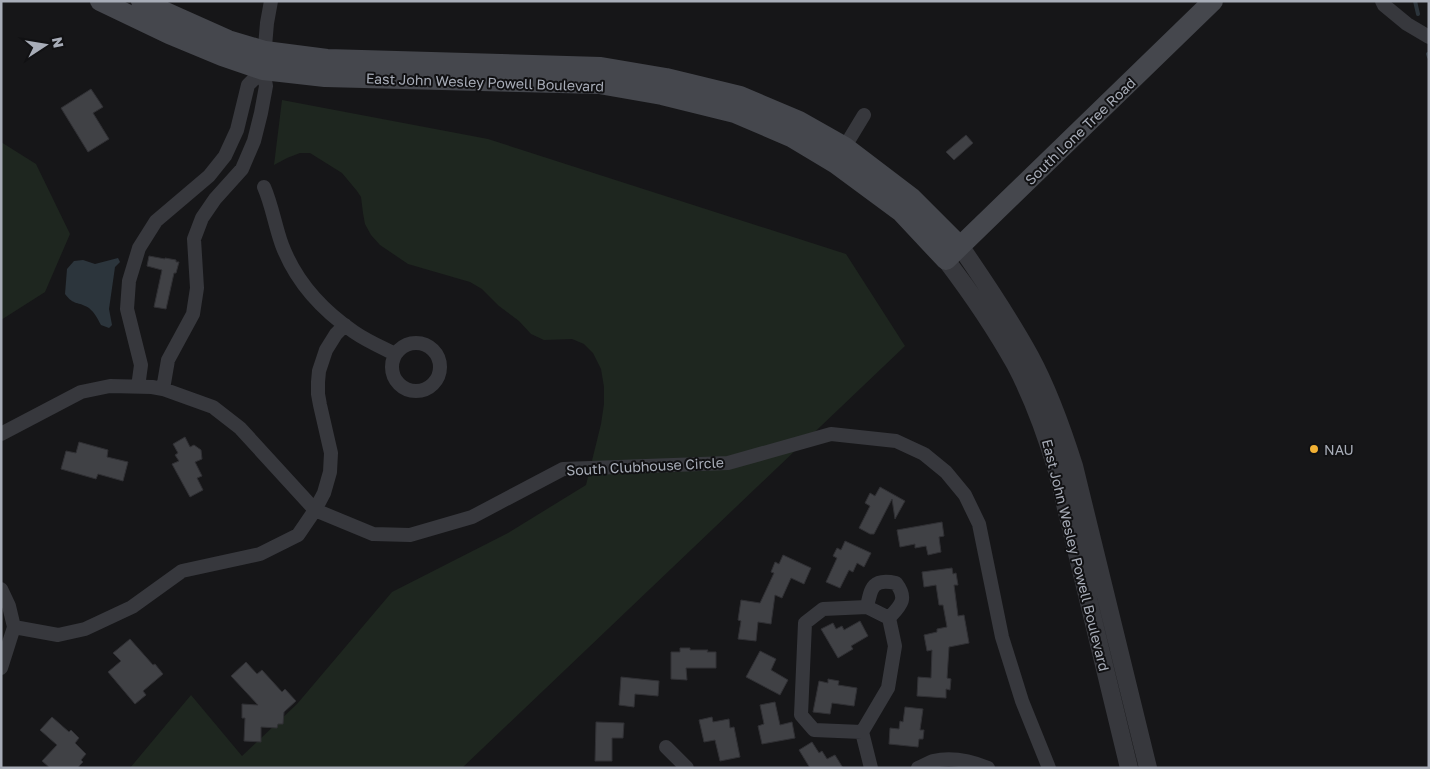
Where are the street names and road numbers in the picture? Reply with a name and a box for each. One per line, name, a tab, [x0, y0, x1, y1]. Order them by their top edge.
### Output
street label: East John Wesley Powell Boulevard	[366, 69, 604, 95]
street label: South Lone Tree Road	[1021, 74, 1139, 188]
street label: East John Wesley Powell Boulevard	[1039, 437, 1113, 673]
street label: South Clubhouse Circle	[566, 453, 724, 479]

